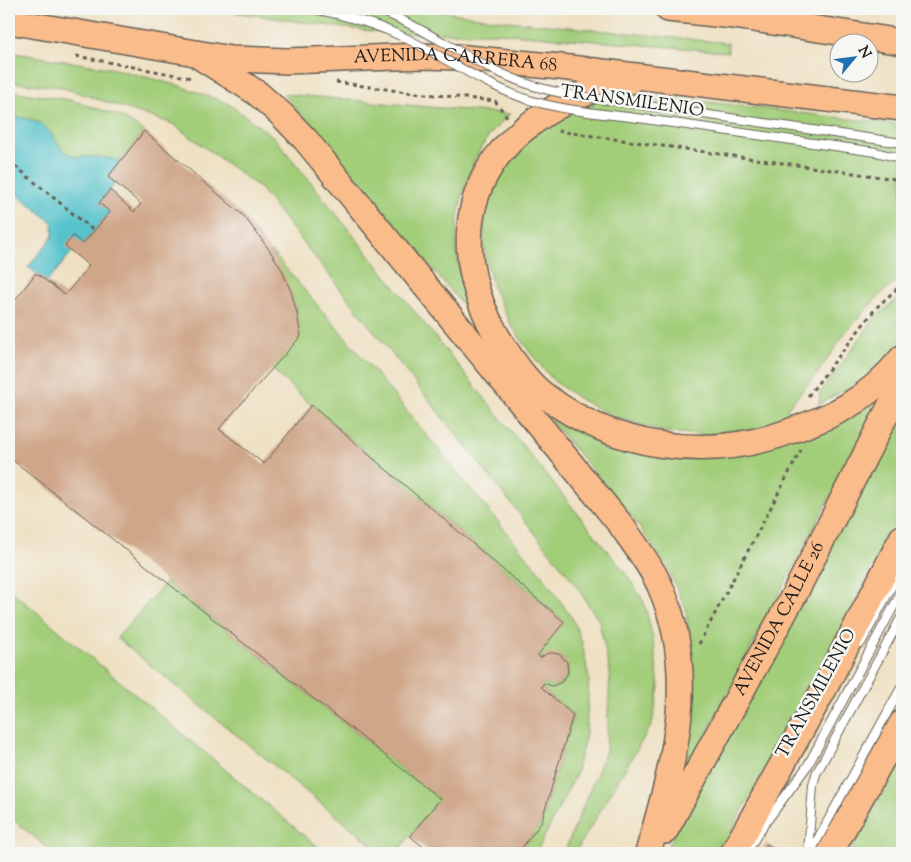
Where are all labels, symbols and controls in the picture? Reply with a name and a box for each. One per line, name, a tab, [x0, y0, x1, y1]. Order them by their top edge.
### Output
north arrow	[828, 32, 878, 82]
street label: AVENIDA CARRERA 68	[353, 43, 558, 80]
text: N	[852, 43, 875, 62]
street label: TRANSMILENIO	[558, 79, 706, 125]
street label: AVENIDA CALLE 26	[728, 537, 832, 701]
street label: TRANSMILENIO	[771, 624, 863, 764]

